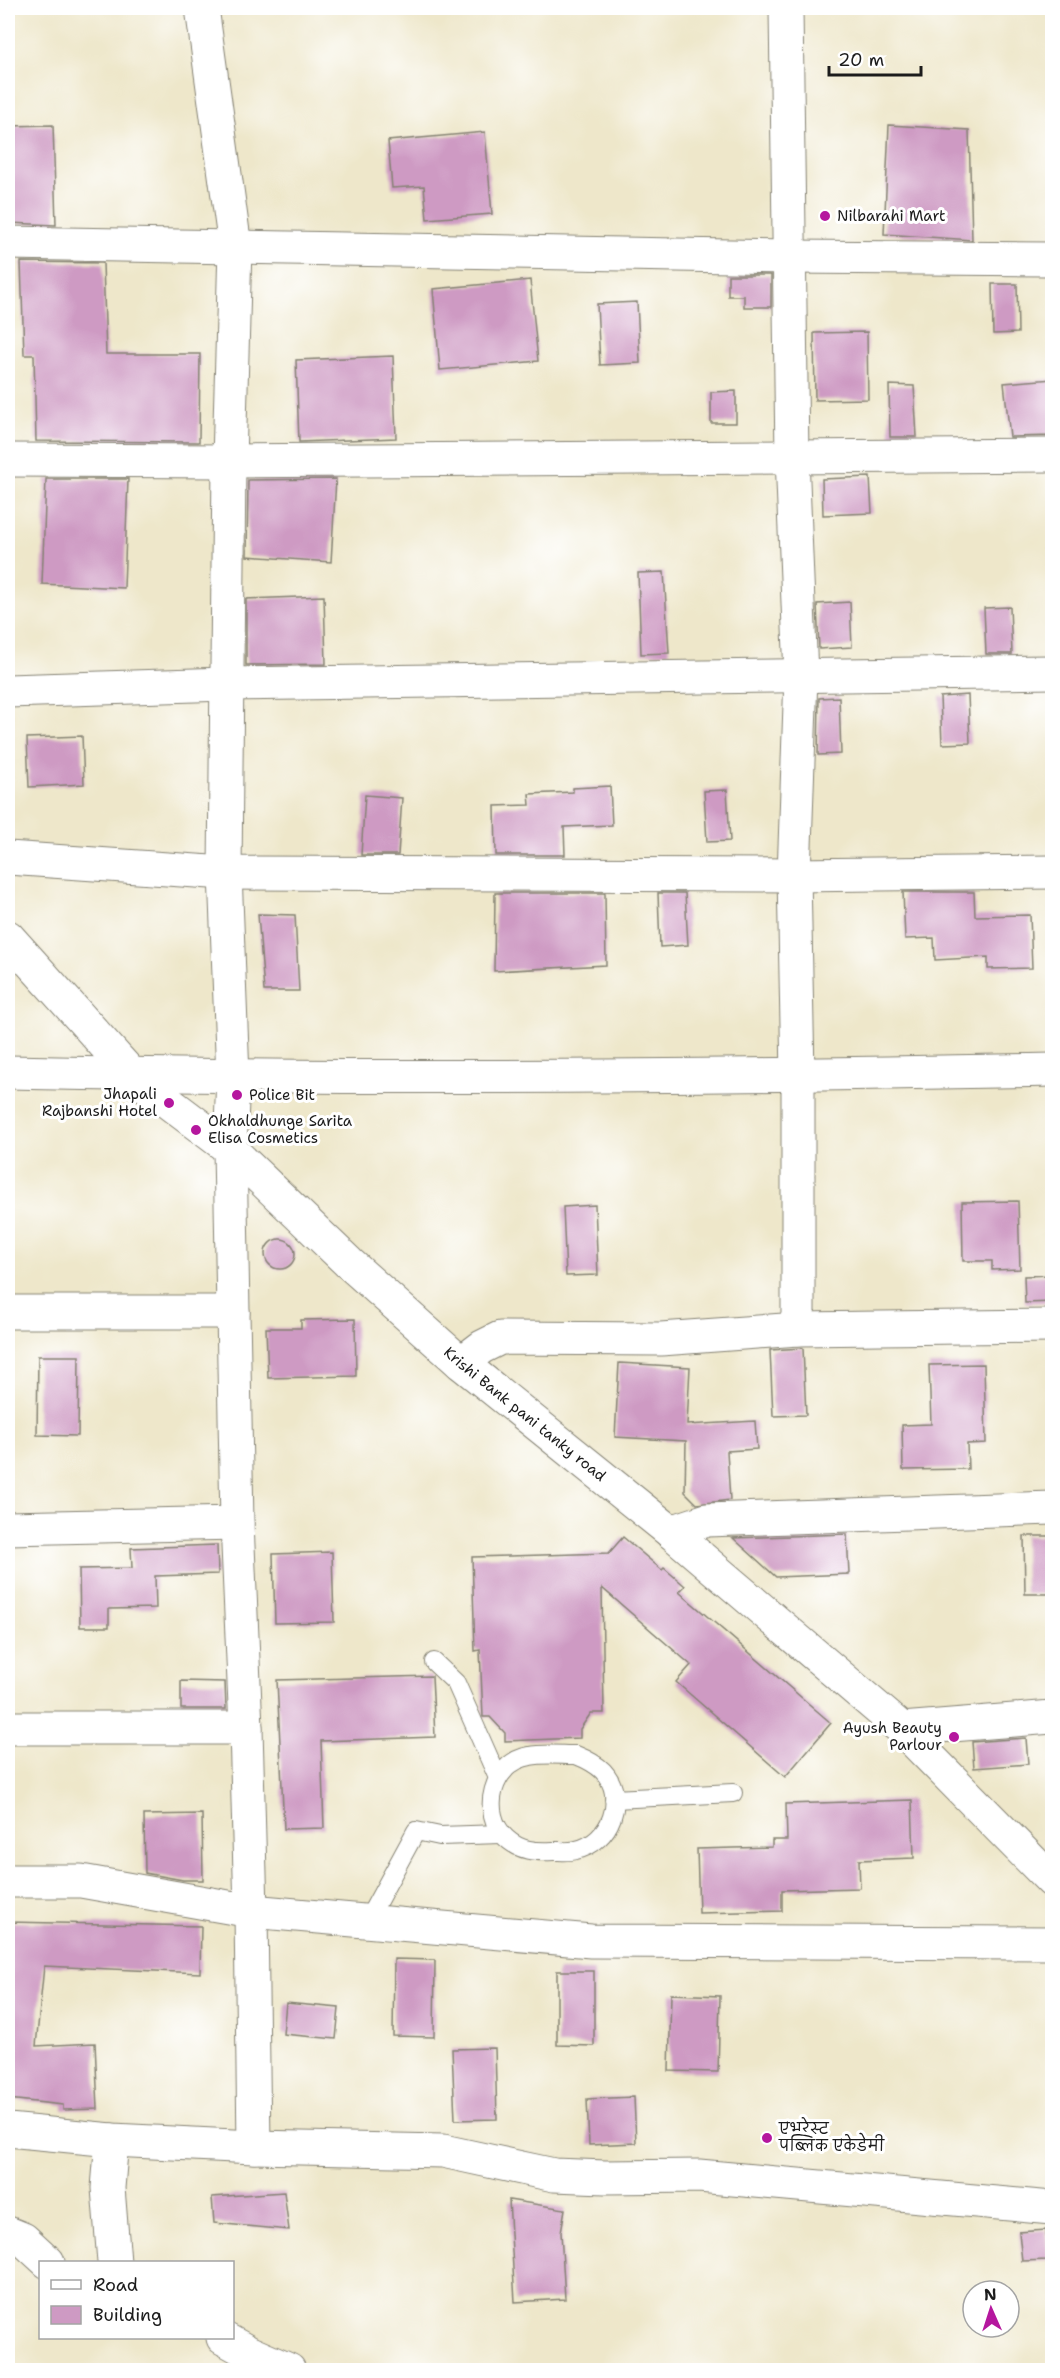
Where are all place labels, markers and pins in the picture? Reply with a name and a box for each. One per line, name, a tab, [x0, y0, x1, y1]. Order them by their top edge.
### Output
place label: Nilbarahi Mart	[837, 206, 946, 226]
marker: Nilbarahi Mart	[818, 209, 832, 223]
place label: Jhapali Rajbanshi Hotel	[42, 1084, 157, 1121]
place label: Police Bit	[249, 1085, 315, 1105]
marker: Police Bit	[230, 1088, 244, 1102]
marker: Jhapali Rajbanshi Hotel	[162, 1096, 176, 1110]
place label: Okhaldhunge Sarita Elisa Cosmetics	[208, 1111, 353, 1148]
marker: Okhaldhunge Sarita Elisa Cosmetics	[189, 1123, 203, 1137]
place label: Ayush Beauty Parlour	[843, 1718, 942, 1755]
marker: Ayush Beauty Parlour	[947, 1730, 961, 1744]
place label: एभरेस्ट पब्लिक एकेडेमी	[778, 2117, 885, 2156]
marker: एभरेस्ट पब्लिक एकेडेमी	[760, 2131, 774, 2145]

